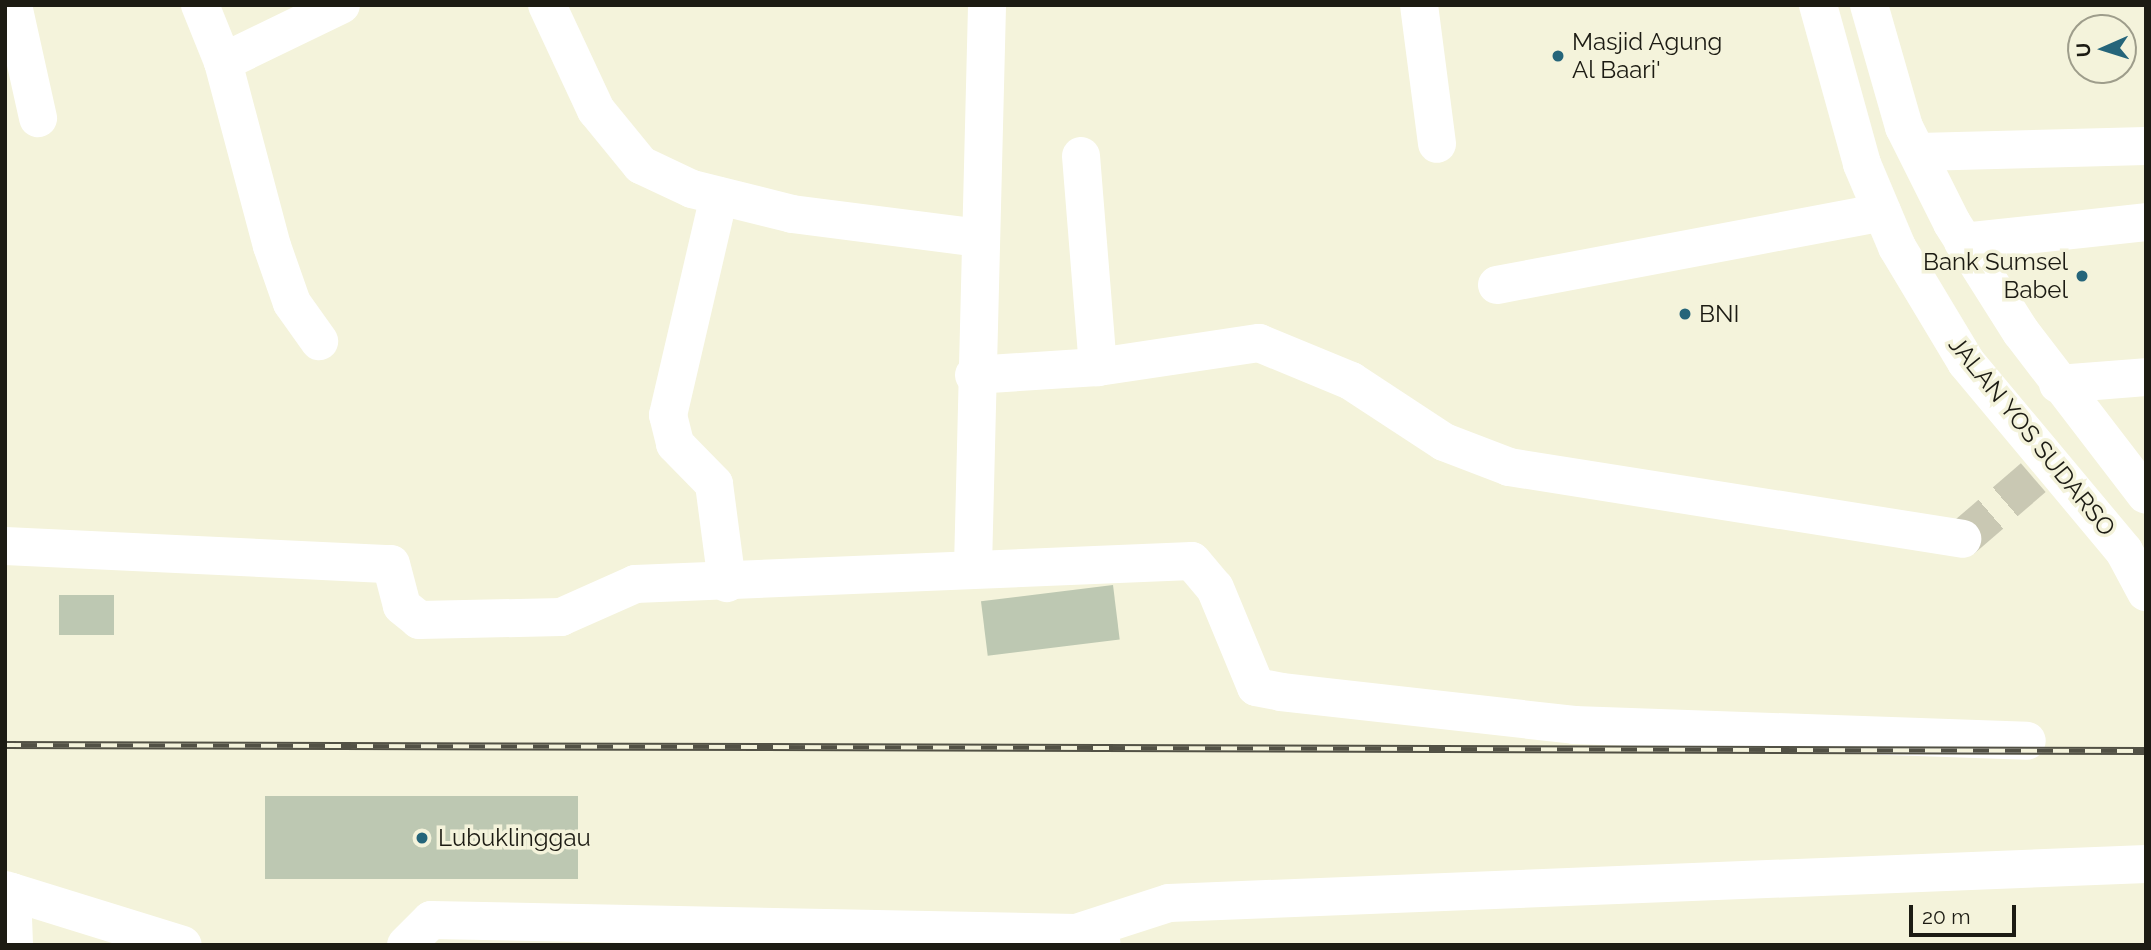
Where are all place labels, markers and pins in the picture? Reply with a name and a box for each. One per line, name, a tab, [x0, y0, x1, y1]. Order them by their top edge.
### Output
place label: Masjid Agung Al Baari'	[1572, 28, 1723, 84]
marker: Masjid Agung Al Baari'	[1550, 48, 1566, 64]
place label: Bank Sumsel Babel	[1923, 248, 2068, 304]
marker: Bank Sumsel Babel	[2074, 268, 2090, 284]
place label: BNI	[1699, 300, 1739, 328]
marker: BNI	[1677, 306, 1693, 322]
place label: Lubuklinggau	[438, 824, 591, 852]
marker: Lubuklinggau	[412, 828, 432, 848]

